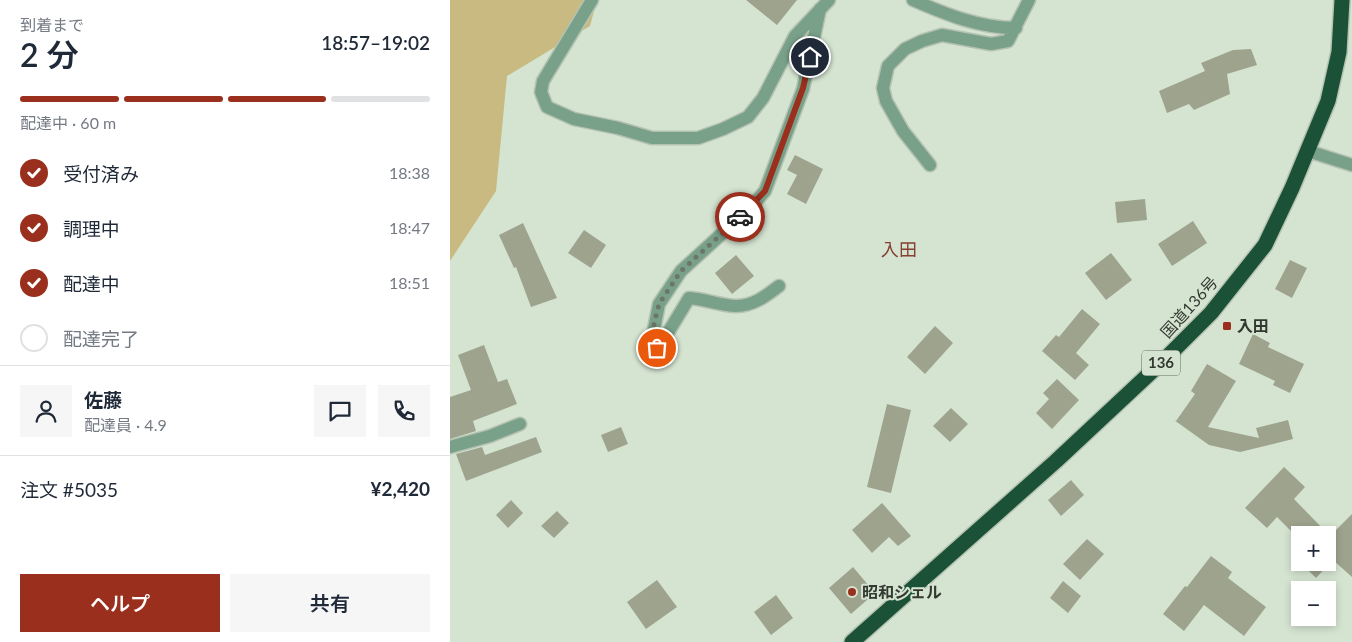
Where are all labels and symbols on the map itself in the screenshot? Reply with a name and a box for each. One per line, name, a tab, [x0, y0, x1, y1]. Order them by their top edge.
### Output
pin	[789, 36, 831, 78]
courier	[715, 192, 765, 242]
district label: 入田	[881, 238, 917, 260]
street label: 国道136号	[1156, 272, 1221, 341]
place label: 入田	[1237, 316, 1269, 335]
marker: 入田	[1221, 320, 1233, 332]
pin	[636, 327, 678, 369]
road number: 136	[1142, 350, 1180, 376]
place label: 昭和シェル	[862, 582, 942, 601]
marker: 昭和シェル	[846, 586, 858, 598]

